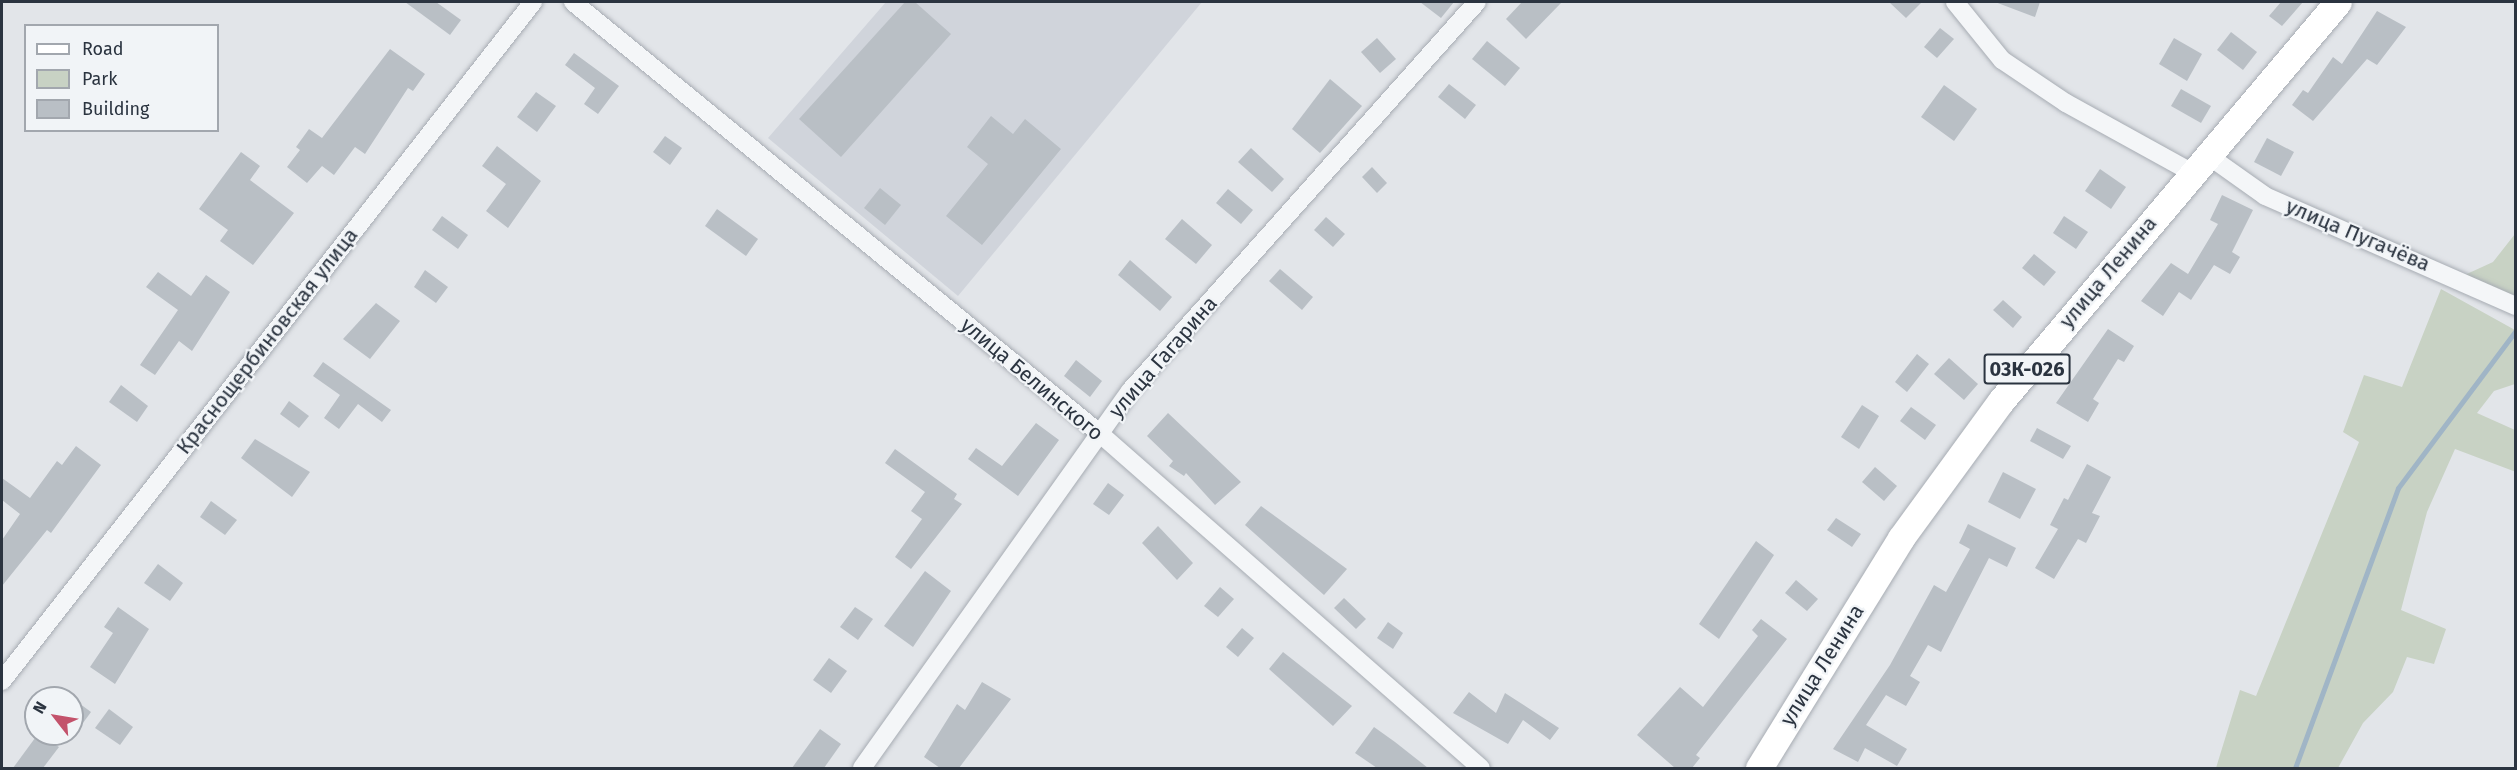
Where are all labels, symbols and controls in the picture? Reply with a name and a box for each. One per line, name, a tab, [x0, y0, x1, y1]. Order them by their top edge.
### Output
legend	[24, 24, 219, 132]
text: Road	[82, 38, 124, 60]
text: Park	[82, 68, 117, 90]
text: Building	[82, 98, 149, 120]
street label: улица Пугачёва	[2282, 193, 2434, 277]
street label: улица Ленина	[2054, 211, 2162, 333]
street label: Краснощербиновская улица	[171, 223, 363, 459]
street label: улица Гагарина	[1103, 291, 1223, 423]
street label: улица Белинского	[956, 312, 1108, 446]
road number: 03К-026	[1984, 352, 2070, 386]
street label: улица Ленина	[1775, 600, 1869, 730]
north arrow	[24, 686, 84, 746]
text: N	[29, 698, 51, 717]

